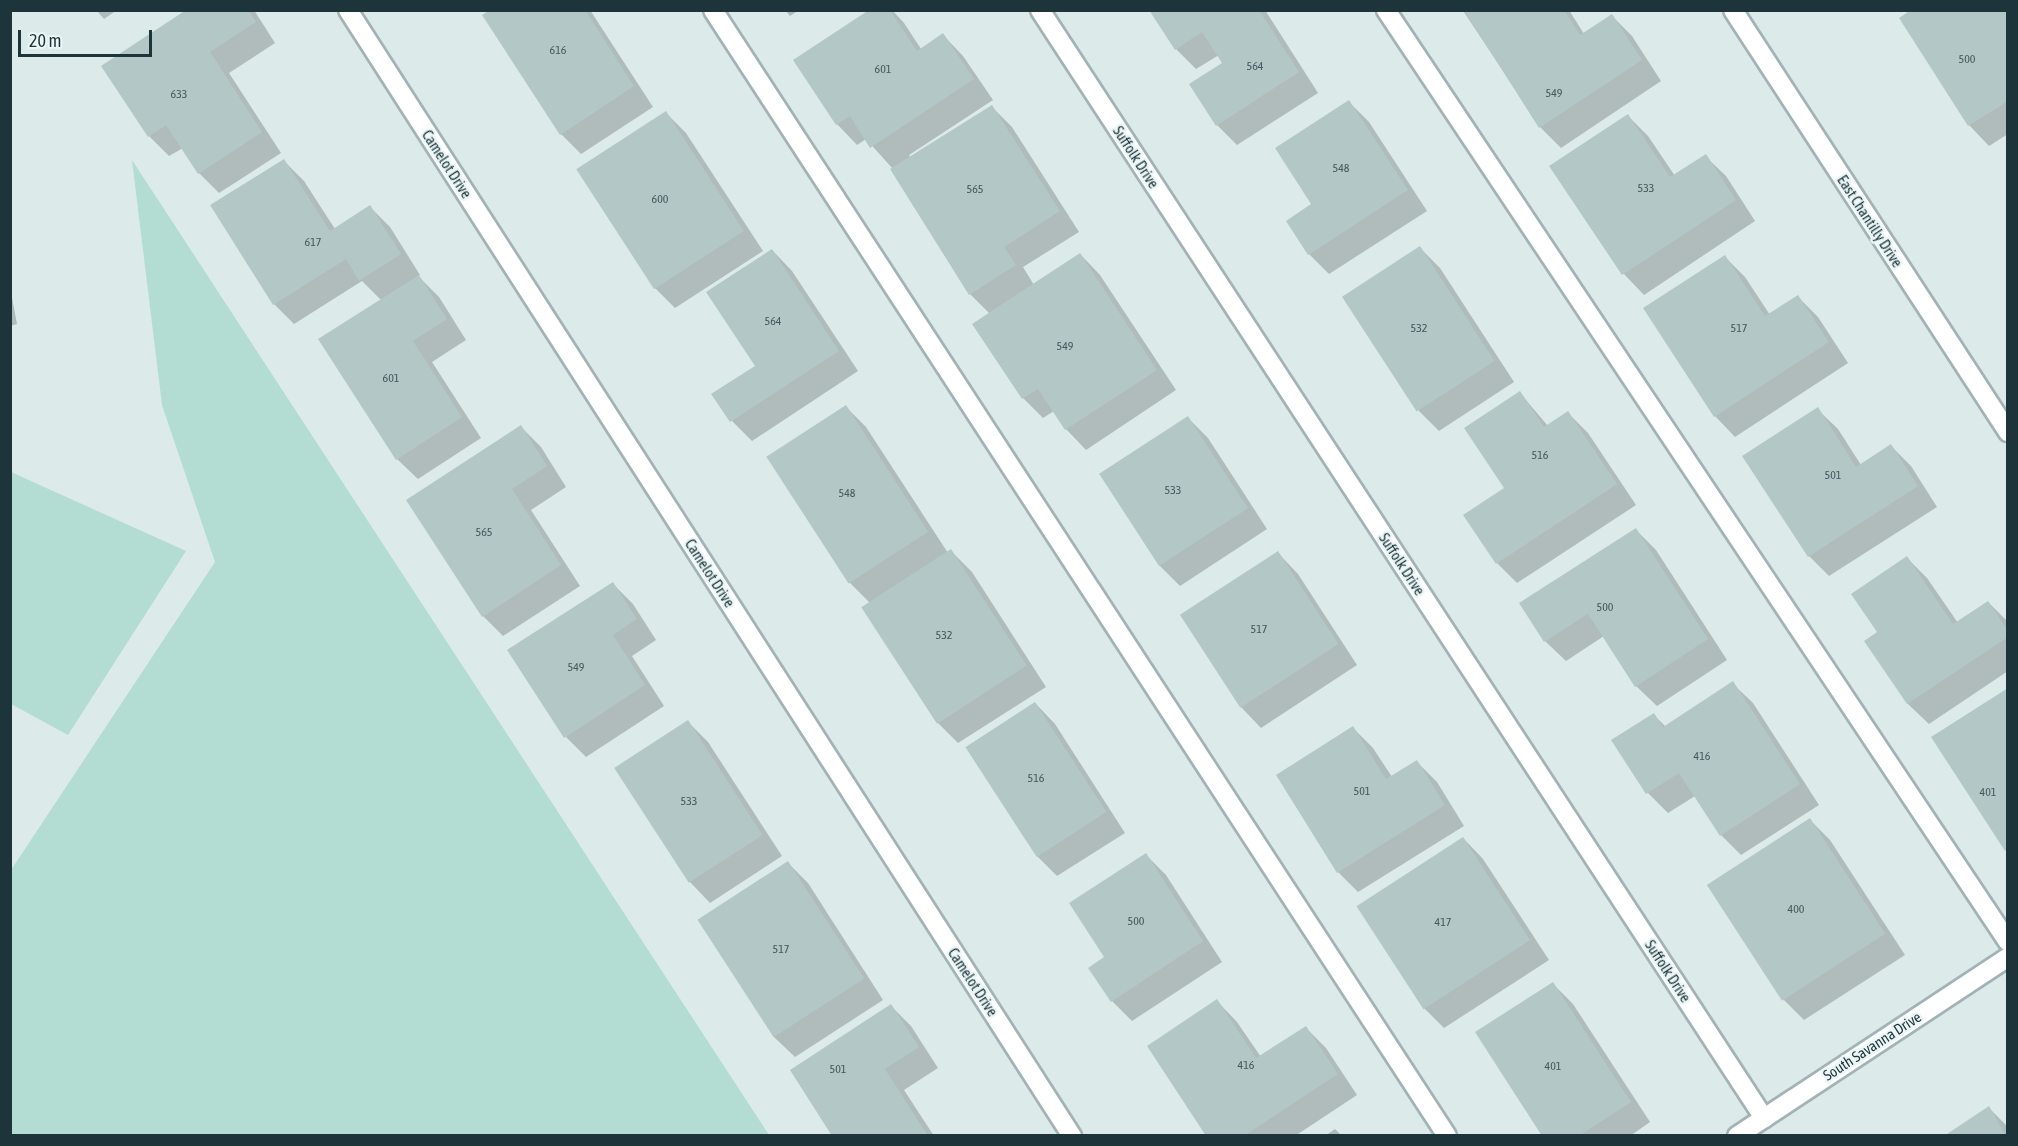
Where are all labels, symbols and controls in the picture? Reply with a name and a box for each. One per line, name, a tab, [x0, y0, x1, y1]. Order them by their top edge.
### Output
scale bar	[21, 18, 154, 56]
text: 20 m	[29, 30, 61, 51]
house number: 616	[550, 44, 566, 58]
house number: 500	[1959, 53, 1975, 67]
house number: 564	[1247, 60, 1263, 74]
house number: 601	[875, 63, 891, 77]
house number: 549	[1546, 87, 1562, 101]
house number: 633	[171, 88, 187, 102]
street label: Suffolk Drive	[1109, 123, 1163, 191]
street label: Camelot Drive	[418, 127, 476, 201]
house number: 548	[1333, 162, 1349, 176]
street label: East Chantilly Drive	[1834, 172, 1906, 270]
house number: 533	[1638, 182, 1654, 196]
house number: 565	[967, 183, 983, 197]
house number: 600	[652, 193, 668, 207]
house number: 617	[305, 236, 321, 250]
house number: 564	[765, 315, 781, 329]
house number: 532	[1411, 322, 1427, 336]
house number: 517	[1731, 322, 1747, 336]
house number: 549	[1057, 340, 1073, 354]
house number: 601	[383, 372, 399, 386]
house number: 516	[1532, 449, 1548, 463]
house number: 501	[1825, 469, 1841, 483]
house number: 533	[1165, 484, 1181, 498]
house number: 548	[839, 487, 855, 501]
house number: 565	[476, 526, 492, 540]
street label: Suffolk Drive	[1375, 530, 1429, 598]
street label: Camelot Drive	[681, 536, 739, 610]
house number: 500	[1597, 601, 1613, 615]
house number: 517	[1251, 623, 1267, 637]
house number: 532	[936, 629, 952, 643]
house number: 549	[568, 661, 584, 675]
house number: 416	[1694, 750, 1710, 764]
house number: 516	[1028, 772, 1044, 786]
house number: 501	[1354, 785, 1370, 799]
house number: 401	[1980, 786, 1996, 800]
house number: 533	[681, 795, 697, 809]
house number: 400	[1788, 903, 1804, 917]
house number: 500	[1128, 915, 1144, 929]
house number: 417	[1435, 916, 1451, 930]
street label: Suffolk Drive	[1641, 937, 1695, 1005]
house number: 517	[773, 943, 789, 957]
street label: Camelot Drive	[944, 945, 1002, 1019]
street label: South Savanna Drive	[1820, 1008, 1924, 1084]
house number: 416	[1238, 1059, 1254, 1073]
house number: 401	[1545, 1060, 1561, 1074]
house number: 501	[830, 1063, 846, 1077]

